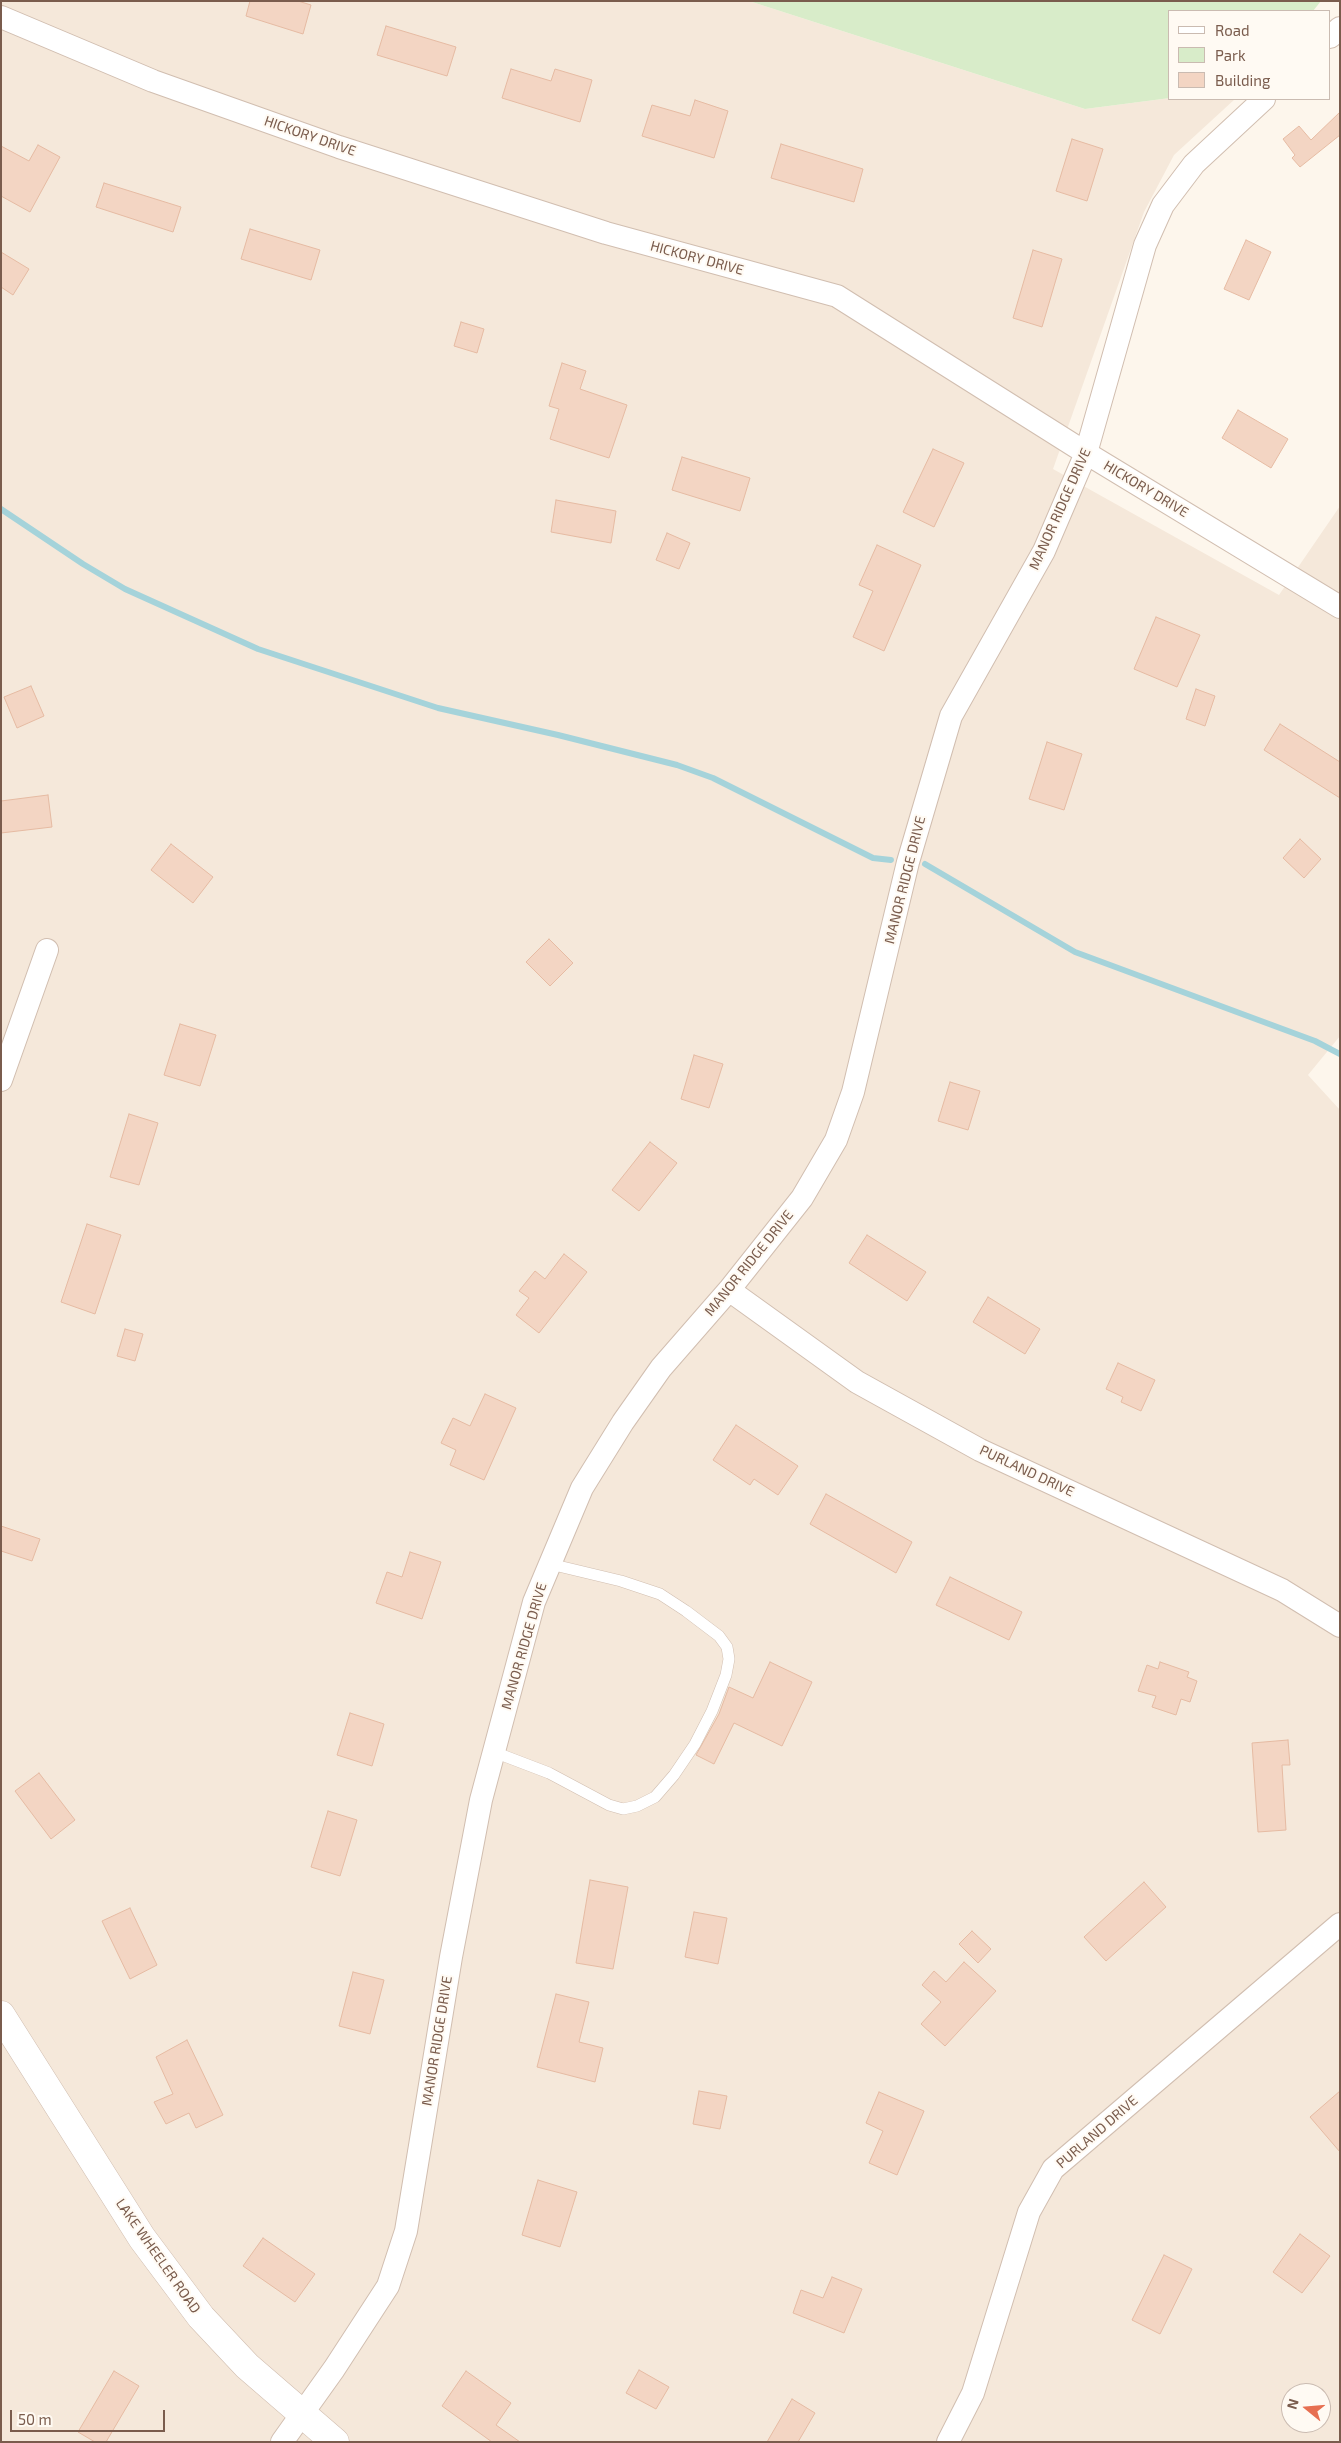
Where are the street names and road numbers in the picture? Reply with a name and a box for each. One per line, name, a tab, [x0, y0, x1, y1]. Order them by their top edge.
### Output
street label: HICKORY DRIVE	[262, 112, 358, 160]
street label: HICKORY DRIVE	[649, 237, 745, 279]
street label: MANOR RIDGE DRIVE	[1026, 446, 1094, 572]
street label: HICKORY DRIVE	[1101, 457, 1191, 521]
street label: MANOR RIDGE DRIVE	[881, 814, 929, 946]
street label: MANOR RIDGE DRIVE	[701, 1207, 797, 1319]
street label: PURLAND DRIVE	[977, 1442, 1077, 1500]
street label: MANOR RIDGE DRIVE	[498, 1581, 550, 1711]
street label: MANOR RIDGE DRIVE	[418, 1975, 456, 2107]
street label: PURLAND DRIVE	[1053, 2092, 1141, 2172]
street label: LAKE WHEELER ROAD	[112, 2195, 204, 2317]

